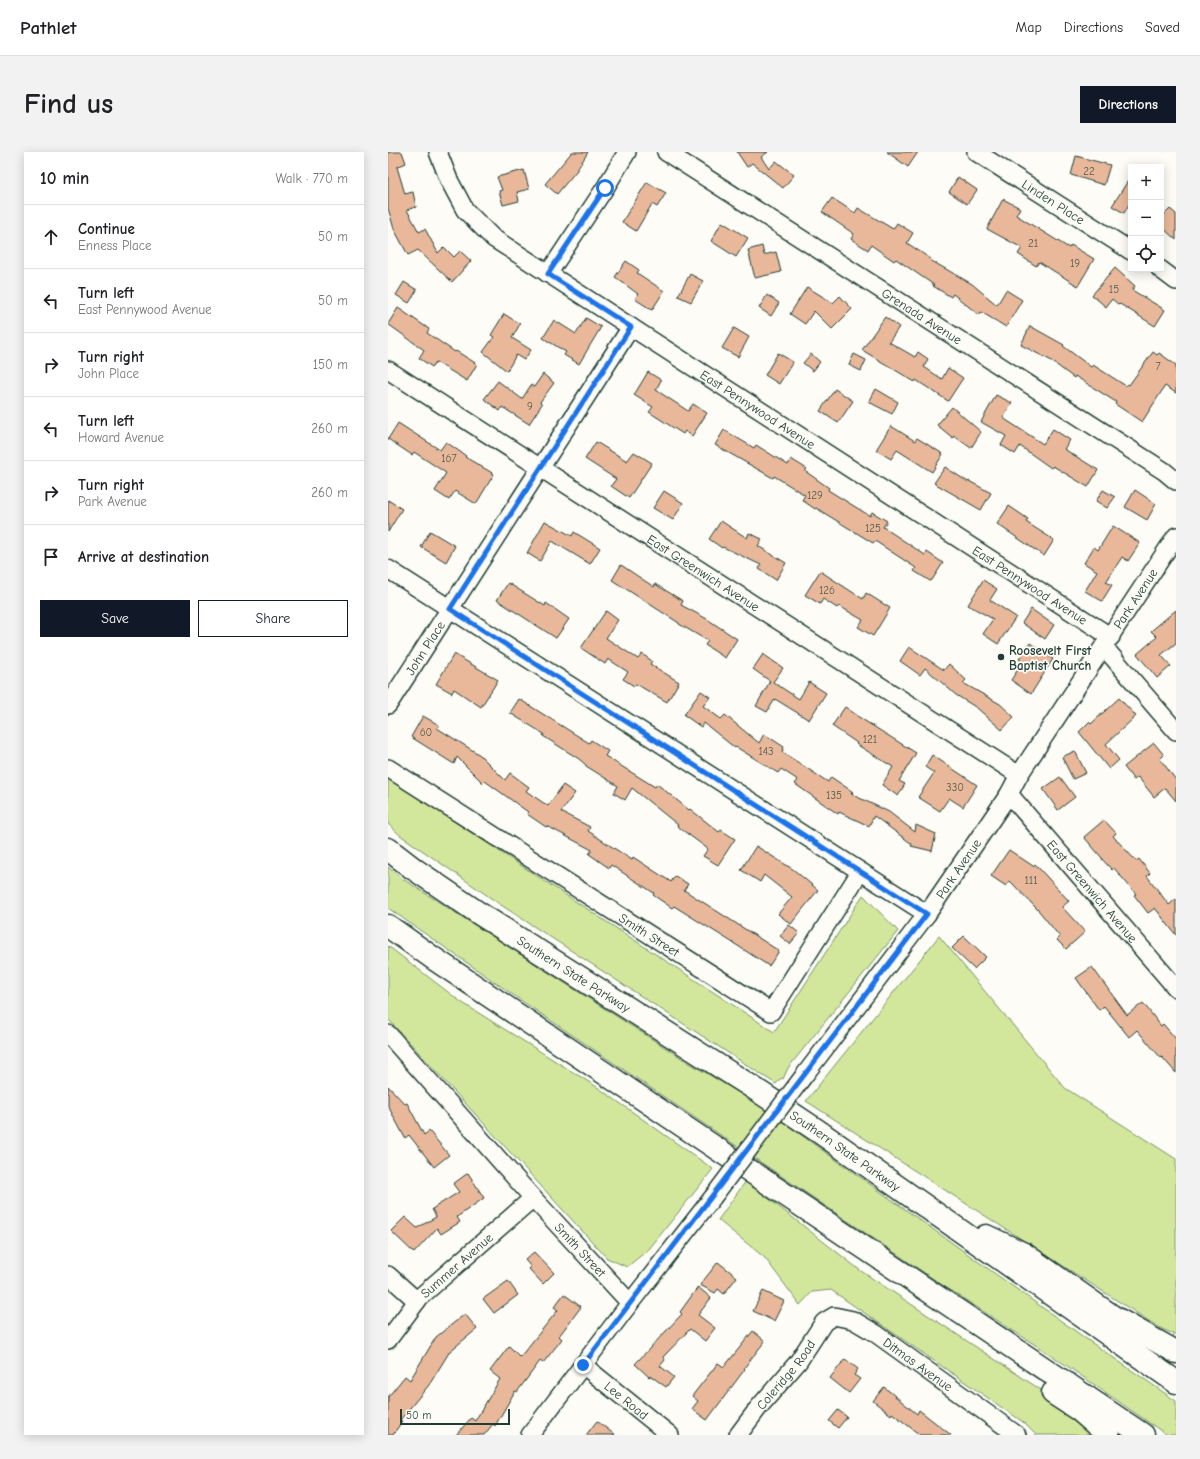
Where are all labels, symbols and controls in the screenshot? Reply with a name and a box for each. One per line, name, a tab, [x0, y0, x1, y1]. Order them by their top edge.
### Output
text: Pathlet	[20, 17, 76, 39]
text: Map	[1015, 19, 1042, 36]
text: Directions	[1064, 19, 1123, 36]
text: Saved	[1145, 19, 1180, 36]
button: Directions	[1080, 86, 1176, 123]
text: Find us	[24, 88, 113, 120]
map controls	[1128, 164, 1164, 272]
button: +	[1128, 164, 1164, 200]
house number: 22	[1083, 165, 1095, 178]
text: 10 min	[40, 169, 89, 188]
text: Walk · 770 m	[275, 171, 348, 186]
street label: Linden Place	[1019, 176, 1088, 227]
route start	[596, 179, 614, 197]
button: −	[1128, 200, 1164, 236]
text: Continue	[78, 220, 135, 238]
icon: ahead	[40, 226, 62, 248]
text: 50 m	[318, 229, 348, 244]
button: locate	[1128, 236, 1164, 272]
house number: 21	[1028, 237, 1038, 250]
text: Enness Place	[78, 238, 152, 253]
house number: 19	[1070, 257, 1080, 270]
house number: 15	[1109, 283, 1119, 296]
text: Turn left	[78, 284, 134, 302]
street label: Grenada Avenue	[879, 285, 965, 347]
icon: left	[40, 290, 62, 312]
text: 50 m	[318, 293, 348, 308]
text: East Pennywood Avenue	[78, 302, 212, 317]
text: Turn right	[78, 348, 144, 366]
icon: right	[40, 354, 62, 376]
text: 150 m	[313, 357, 348, 372]
house number: 7	[1155, 360, 1161, 373]
text: John Place	[78, 366, 139, 381]
street label: East Pennywood Avenue	[698, 366, 819, 452]
house number: 9	[527, 400, 533, 413]
text: Turn left	[78, 412, 134, 430]
icon: left	[40, 418, 62, 440]
text: 260 m	[311, 421, 348, 436]
text: Howard Avenue	[78, 430, 164, 445]
house number: 167	[441, 452, 457, 465]
text: Turn right	[78, 476, 144, 494]
icon: right	[40, 482, 62, 504]
text: 260 m	[311, 485, 348, 500]
house number: 129	[807, 489, 823, 502]
text: Park Avenue	[78, 494, 147, 509]
house number: 125	[865, 522, 881, 535]
street label: East Greenwich Avenue	[645, 531, 763, 614]
street label: East Pennywood Avenue	[970, 542, 1091, 628]
icon: arrive	[40, 546, 62, 568]
text: Arrive at destination	[78, 548, 209, 566]
street label: Park Avenue	[1110, 565, 1161, 631]
house number: 126	[819, 584, 835, 597]
button: Save	[40, 600, 190, 637]
button: Share	[198, 600, 348, 637]
street label: John Place	[402, 618, 448, 678]
place label: Roosevelt First Baptist Church	[1009, 643, 1092, 673]
marker: Roosevelt First Baptist Church	[996, 652, 1006, 662]
house number: 60	[420, 726, 432, 739]
house number: 121	[863, 733, 877, 746]
house number: 143	[758, 745, 774, 758]
house number: 330	[946, 781, 964, 794]
house number: 135	[826, 789, 842, 802]
street label: Park Avenue	[933, 835, 984, 901]
street label: East Greenwich Avenue	[1044, 837, 1141, 946]
house number: 111	[1024, 874, 1038, 887]
street label: Smith Street	[617, 910, 683, 960]
street label: Southern State Parkway	[515, 932, 633, 1015]
street label: Southern State Parkway	[787, 1107, 904, 1194]
street label: Smith Street	[552, 1219, 610, 1281]
street label: Summer Avenue	[417, 1229, 496, 1301]
street label: Ditmas Avenue	[881, 1334, 956, 1394]
street label: Coleridge Road	[753, 1337, 818, 1412]
route end	[574, 1356, 592, 1374]
street label: Lee Road	[602, 1378, 651, 1422]
scale bar	[400, 1407, 510, 1426]
text: 50 m	[406, 1409, 431, 1422]

